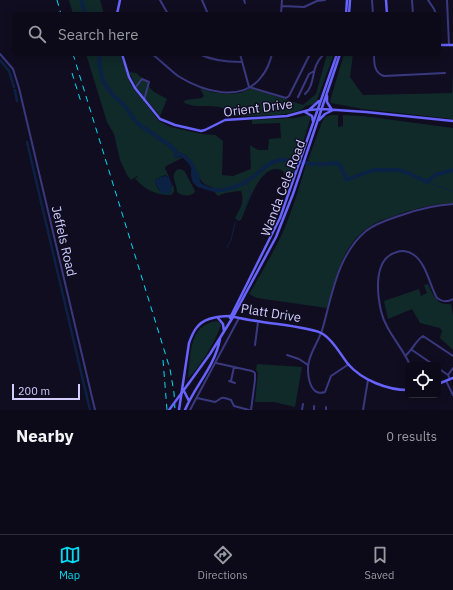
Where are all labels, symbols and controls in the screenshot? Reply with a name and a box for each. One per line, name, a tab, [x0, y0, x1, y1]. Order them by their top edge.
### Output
search box	[12, 12, 441, 56]
icon: search	[26, 23, 48, 45]
text: Search here	[58, 25, 138, 44]
street label: Orient Drive	[222, 95, 294, 121]
street label: Wanda Cele Road	[257, 137, 309, 239]
street label: Jeffels Road	[48, 204, 80, 278]
street label: Platt Drive	[240, 300, 302, 326]
map controls	[405, 362, 441, 398]
button: locate	[405, 362, 441, 398]
scale bar	[12, 382, 80, 401]
text: 200 m	[18, 384, 50, 398]
text: Nearby	[16, 425, 74, 447]
text: 0 results	[386, 428, 437, 445]
tab: Map	[59, 544, 81, 582]
tab: Directions	[198, 544, 248, 582]
tab: Saved	[365, 544, 394, 582]

